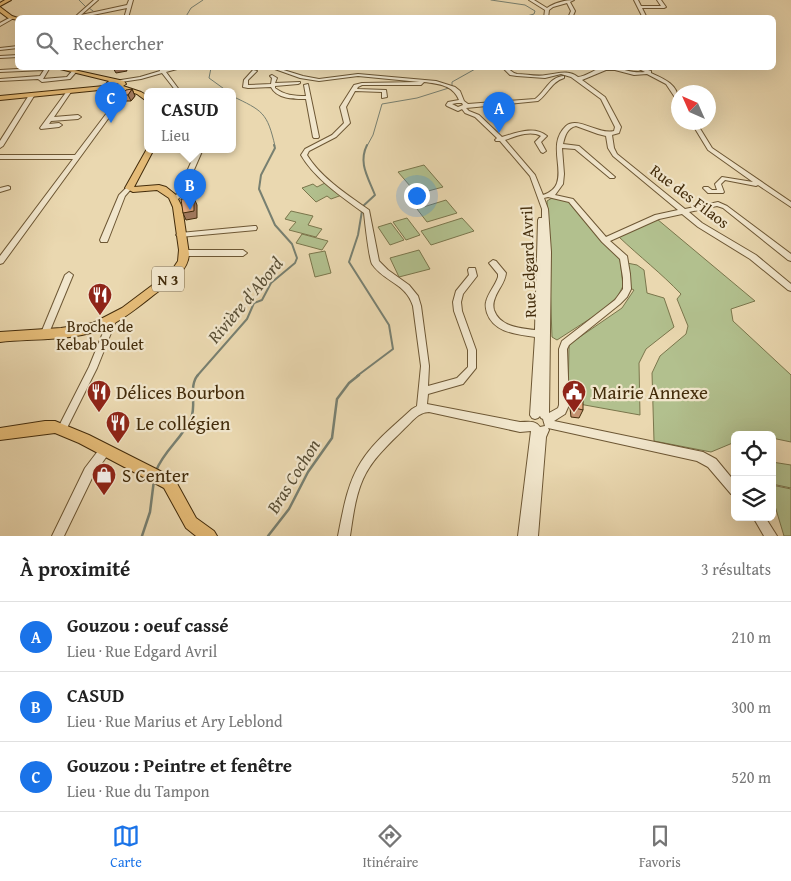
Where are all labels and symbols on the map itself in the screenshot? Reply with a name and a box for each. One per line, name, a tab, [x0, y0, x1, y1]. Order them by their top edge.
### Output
pin: C	[95, 82, 127, 123]
north arrow	[671, 85, 716, 130]
pin: A	[483, 92, 515, 133]
street label: Rue des Filaos	[645, 158, 735, 234]
pin: B	[174, 169, 206, 210]
your location	[404, 183, 430, 209]
street label: Rue Edgard Avril	[514, 205, 542, 318]
water label: Rivière d'Abord	[200, 251, 289, 350]
road number: N 3	[152, 266, 184, 292]
restaurant icon: Broche de Kebab Poulet	[87, 282, 113, 316]
place label: Broche de Kebab Poulet	[56, 314, 144, 356]
place label: Délices Bourbon	[116, 378, 245, 406]
place label: Mairie Annexe	[592, 378, 708, 406]
restaurant icon: Délices Bourbon	[86, 379, 112, 413]
public building icon: Mairie Annexe	[561, 379, 587, 413]
place label: Le collégien	[136, 409, 231, 437]
restaurant icon: Le collégien	[105, 410, 131, 444]
water label: Bras Cochon	[259, 434, 326, 519]
place label: S Center	[122, 461, 189, 489]
shop icon: S Center	[91, 462, 117, 496]

